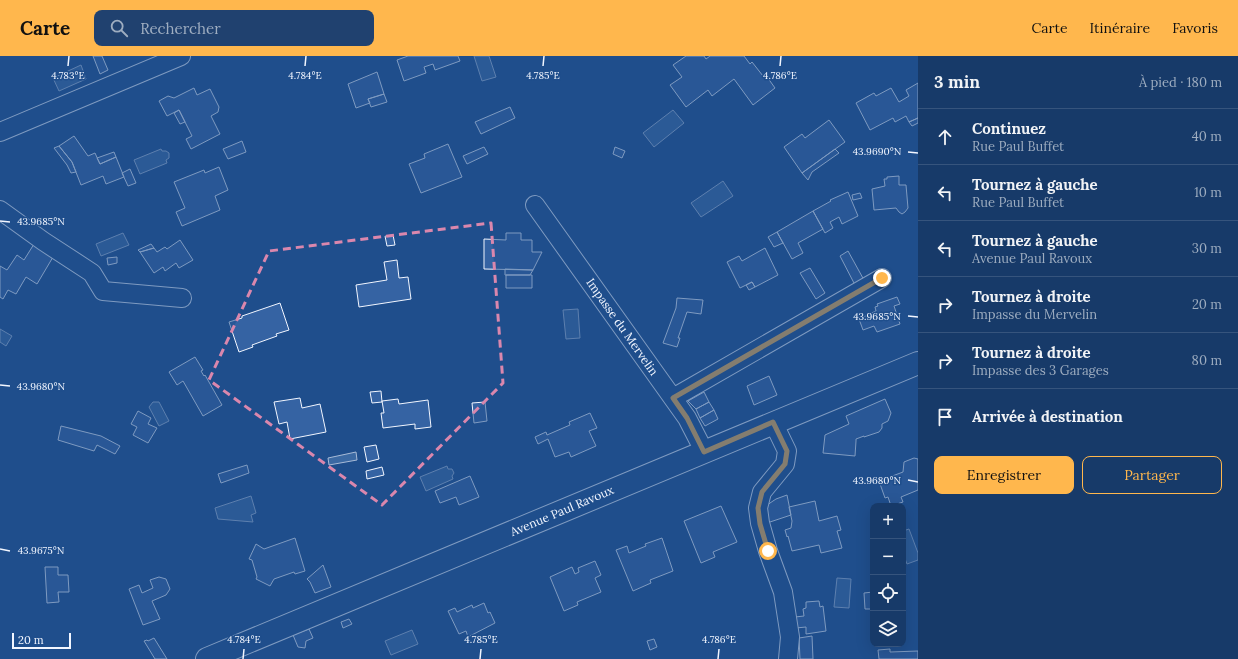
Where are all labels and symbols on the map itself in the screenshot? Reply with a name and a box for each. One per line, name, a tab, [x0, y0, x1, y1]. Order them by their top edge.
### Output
text: 4.783°E	[51, 69, 85, 82]
text: 4.784°E	[288, 69, 322, 82]
text: 4.785°E	[526, 69, 560, 82]
text: 4.786°E	[763, 69, 797, 82]
text: 43.9690°N	[853, 145, 902, 158]
text: 43.9685°N	[17, 215, 65, 228]
route end	[873, 269, 891, 287]
street label: Impasse du Mervelin	[583, 275, 662, 378]
text: 43.9685°N	[853, 310, 901, 323]
text: 43.9680°N	[17, 380, 66, 393]
text: 43.9680°N	[853, 474, 902, 487]
street label: Avenue Paul Ravoux	[507, 482, 616, 540]
route start	[759, 542, 777, 560]
text: 43.9675°N	[18, 544, 65, 557]
scale bar	[12, 631, 71, 650]
text: 4.784°E	[227, 633, 261, 646]
text: 4.785°E	[464, 633, 498, 646]
text: 4.786°E	[702, 633, 736, 646]

